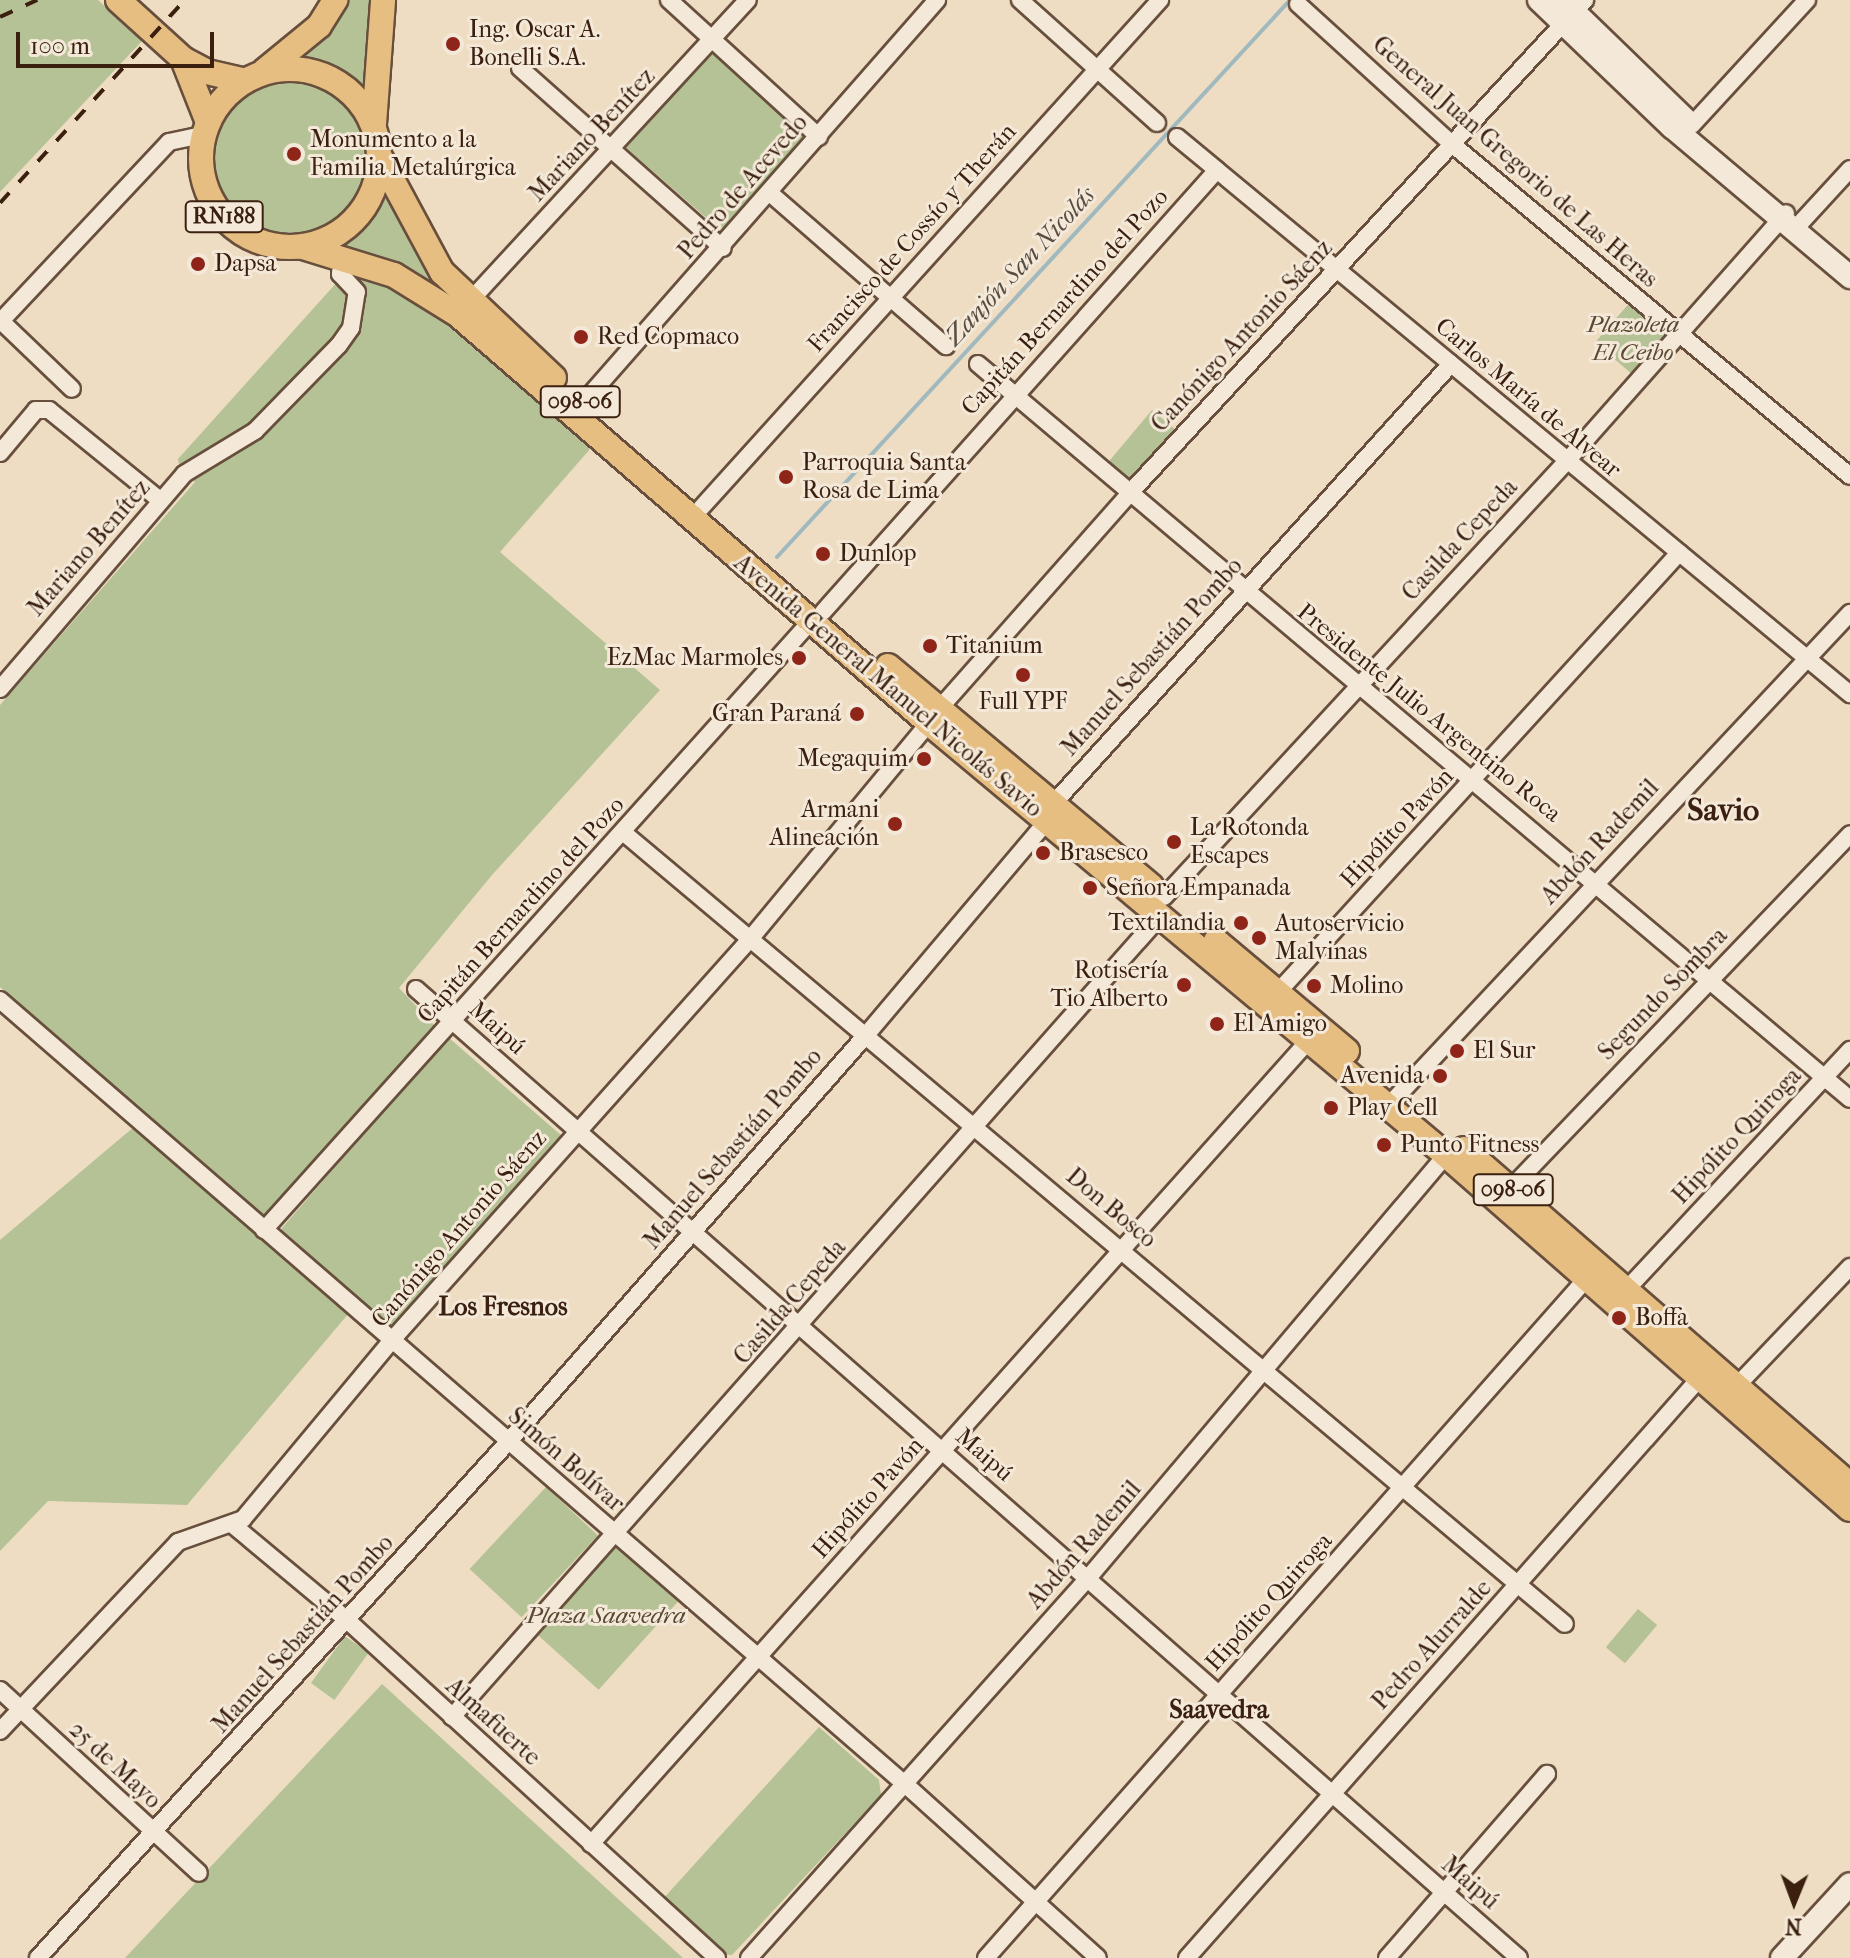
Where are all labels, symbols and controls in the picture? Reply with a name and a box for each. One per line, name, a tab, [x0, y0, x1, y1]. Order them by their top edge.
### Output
scale bar	[20, 16, 218, 66]
place label: Ing. Oscar A. Bonelli S.A.	[469, 16, 600, 72]
street label: General Juan Gregorio de Las Heras	[1366, 30, 1664, 294]
text: 100 m	[30, 32, 90, 60]
marker: Ing. Oscar A. Bonelli S.A.	[444, 35, 462, 53]
street label: Mariano Benítez	[523, 62, 661, 208]
street label: Pedro de Acevedo	[672, 109, 814, 265]
street label: Francisco de Cossío y Therán	[802, 118, 1022, 358]
place label: Monumento a la Familia Metalúrgica	[310, 126, 516, 182]
marker: Monumento a la Familia Metalúrgica	[285, 145, 303, 163]
water label: Zanjón San Nicolás	[938, 180, 1102, 352]
street label: Capitán Bernardino del Pozo	[956, 183, 1174, 421]
road number: RN188	[184, 199, 264, 235]
street label: Canónigo Antonio Sáenz	[1146, 234, 1338, 438]
place label: Dapsa	[214, 250, 276, 278]
marker: Dapsa	[189, 255, 207, 273]
park label: Plazoleta El Ceibo	[1587, 311, 1679, 367]
street label: Carlos María de Alvear	[1429, 312, 1627, 484]
place label: Red Copmaco	[597, 323, 739, 351]
marker: Red Copmaco	[572, 328, 590, 346]
road number: 098-06	[538, 384, 622, 420]
place label: Parroquia Santa Rosa de Lima	[802, 449, 966, 505]
marker: Parroquia Santa Rosa de Lima	[777, 468, 795, 486]
street label: Casilda Cepeda	[1396, 473, 1524, 607]
street label: Mariano Benítez	[22, 474, 156, 622]
place label: Dunlop	[839, 540, 916, 568]
marker: Dunlop	[814, 545, 832, 563]
street label: Avenida General Manuel Nicolás Savio	[728, 549, 1048, 823]
street label: Manuel Sebastián Pombo	[1055, 552, 1249, 762]
street label: Presidente Julio Argentino Roca	[1291, 598, 1567, 828]
place label: Titanium	[946, 632, 1043, 660]
marker: Titanium	[921, 637, 939, 655]
place label: EzMac Marmoles	[607, 644, 783, 672]
marker: EzMac Marmoles	[790, 649, 808, 667]
marker: Full YPF	[1014, 666, 1032, 684]
place label: Full YPF	[979, 688, 1067, 716]
place label: Gran Paraná	[712, 700, 841, 728]
marker: Gran Paraná	[848, 705, 866, 723]
place label: Megaquim	[797, 745, 908, 773]
marker: Megaquim	[915, 750, 933, 768]
street label: Hipólito Pavón	[1334, 762, 1460, 894]
street label: Abdón Rademil	[1535, 774, 1665, 910]
street label: Capitán Bernardino del Pozo	[412, 791, 630, 1029]
district label: Savio	[1687, 791, 1759, 829]
place label: Armani Alineación	[769, 796, 879, 852]
place label: La Rotonda Escapes	[1190, 814, 1308, 870]
marker: Armani Alineación	[886, 815, 904, 833]
marker: La Rotonda Escapes	[1165, 833, 1183, 851]
place label: Brasesco	[1059, 839, 1148, 867]
marker: Brasesco	[1034, 844, 1052, 862]
place label: Señora Empanada	[1106, 874, 1290, 902]
marker: Señora Empanada	[1081, 879, 1099, 897]
place label: Textilandia	[1108, 909, 1225, 937]
place label: Autoservicio Malvinas	[1275, 910, 1404, 966]
marker: Textilandia	[1232, 914, 1250, 932]
street label: Segundo Sombra	[1592, 922, 1734, 1066]
marker: Autoservicio Malvinas	[1250, 929, 1268, 947]
place label: Rotisería Tio Alberto	[1050, 957, 1168, 1013]
place label: Molino	[1330, 972, 1403, 1000]
marker: Rotisería Tio Alberto	[1175, 976, 1193, 994]
marker: Molino	[1305, 977, 1323, 995]
street label: Maipú	[463, 995, 531, 1061]
place label: El Amigo	[1233, 1010, 1327, 1038]
marker: El Amigo	[1208, 1015, 1226, 1033]
place label: El Sur	[1473, 1037, 1536, 1065]
marker: El Sur	[1448, 1042, 1466, 1060]
street label: Manuel Sebastián Pombo	[638, 1043, 828, 1255]
place label: Avenida	[1341, 1062, 1424, 1090]
street label: Hipólito Quiroga	[1666, 1062, 1808, 1210]
marker: Avenida	[1431, 1067, 1449, 1085]
place label: Play Cell	[1347, 1094, 1438, 1122]
marker: Play Cell	[1322, 1099, 1340, 1117]
street label: Canónigo Antonio Sáenz	[365, 1124, 553, 1334]
place label: Punto Fitness	[1400, 1131, 1539, 1159]
marker: Punto Fitness	[1375, 1136, 1393, 1154]
street label: Don Bosco	[1060, 1162, 1162, 1254]
road number: 098-06	[1471, 1172, 1555, 1208]
street label: Casilda Cepeda	[728, 1234, 852, 1370]
district label: Los Fresnos	[438, 1291, 568, 1323]
place label: Boffa	[1635, 1304, 1688, 1332]
marker: Boffa	[1610, 1309, 1628, 1327]
street label: Simón Bolívar	[502, 1402, 630, 1518]
street label: Maipú	[949, 1422, 1019, 1488]
street label: Hipólito Pavón	[806, 1432, 930, 1564]
street label: Abdón Rademil	[1021, 1475, 1147, 1615]
street label: Hipólito Quiroga	[1199, 1527, 1339, 1677]
street label: Manuel Sebastián Pombo	[206, 1529, 400, 1739]
street label: Pedro Alurralde	[1366, 1574, 1498, 1716]
park label: Plaza Saavedra	[526, 1602, 686, 1630]
street label: Almafuerte	[440, 1672, 546, 1772]
district label: Saavedra	[1169, 1694, 1269, 1726]
street label: 25 de Mayo	[63, 1715, 167, 1815]
street label: Maipú	[1435, 1850, 1505, 1916]
north arrow	[1754, 1862, 1834, 1942]
text: N	[1785, 1913, 1802, 1939]

